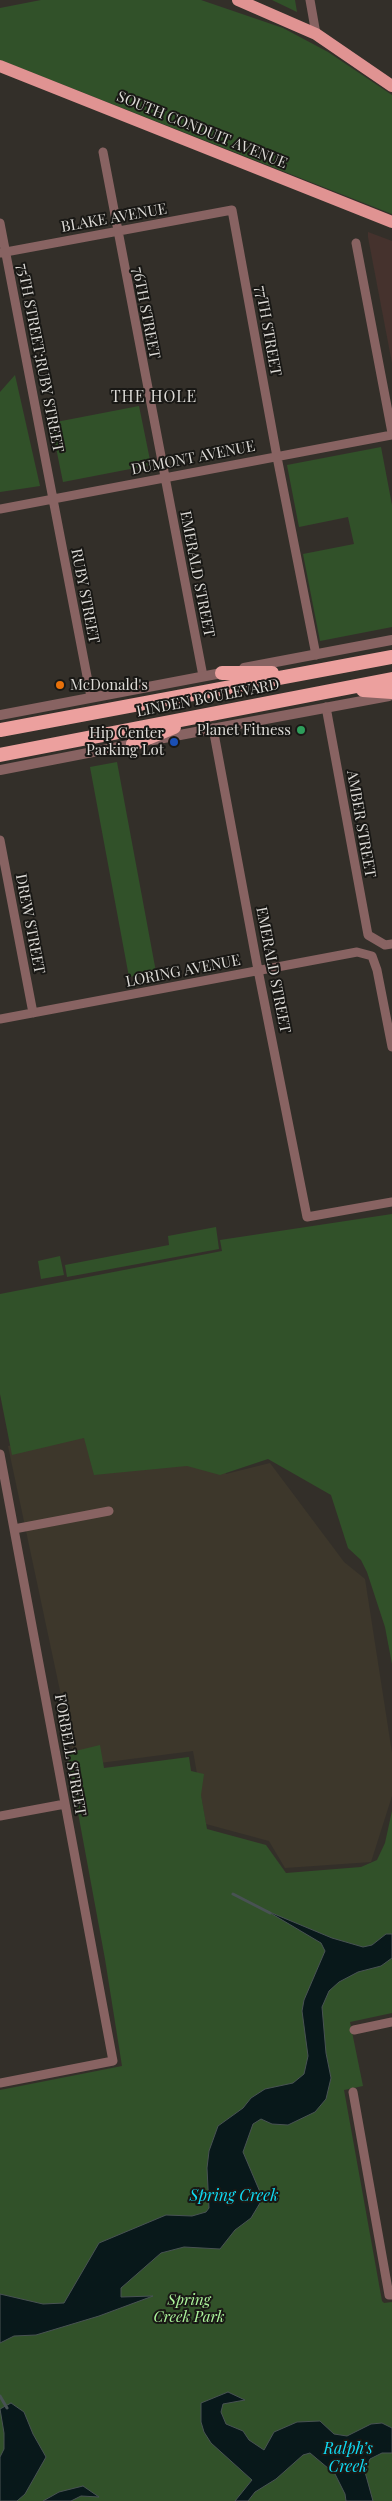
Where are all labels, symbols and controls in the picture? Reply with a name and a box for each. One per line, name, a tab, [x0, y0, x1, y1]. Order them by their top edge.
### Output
street label: SOUTH CONDUIT AVENUE	[114, 88, 290, 172]
street label: BLAKE AVENUE	[60, 200, 168, 236]
street label: 75TH STREET;RUBY STREET	[13, 262, 67, 454]
street label: 76TH STREET	[128, 266, 164, 360]
street label: 77TH STREET	[251, 284, 285, 378]
district label: THE HOLE	[110, 387, 198, 407]
street label: DUMONT AVENUE	[130, 437, 256, 479]
street label: EMERALD STREET	[176, 509, 218, 639]
street label: RUBY STREET	[67, 547, 103, 645]
street label: LINDEN BOULEVARD	[135, 675, 281, 721]
place label: McDonald's	[70, 676, 148, 694]
marker: McDonald's	[54, 679, 66, 691]
place label: Planet Fitness	[197, 721, 291, 739]
place label: Hip Center Parking Lot	[86, 724, 164, 759]
marker: Planet Fitness	[295, 724, 307, 736]
marker: Hip Center Parking Lot	[168, 736, 180, 748]
street label: AMBER STREET	[343, 769, 379, 879]
street label: DREW STREET	[11, 872, 49, 976]
street label: EMERALD STREET	[252, 905, 294, 1035]
street label: LORING AVENUE	[124, 951, 242, 991]
street label: FORBELL STREET	[50, 1693, 90, 1817]
water label: Spring Creek	[190, 2186, 278, 2206]
park label: Spring Creek Park	[153, 2291, 225, 2326]
water label: Ralph’s Creek	[323, 2439, 373, 2477]

